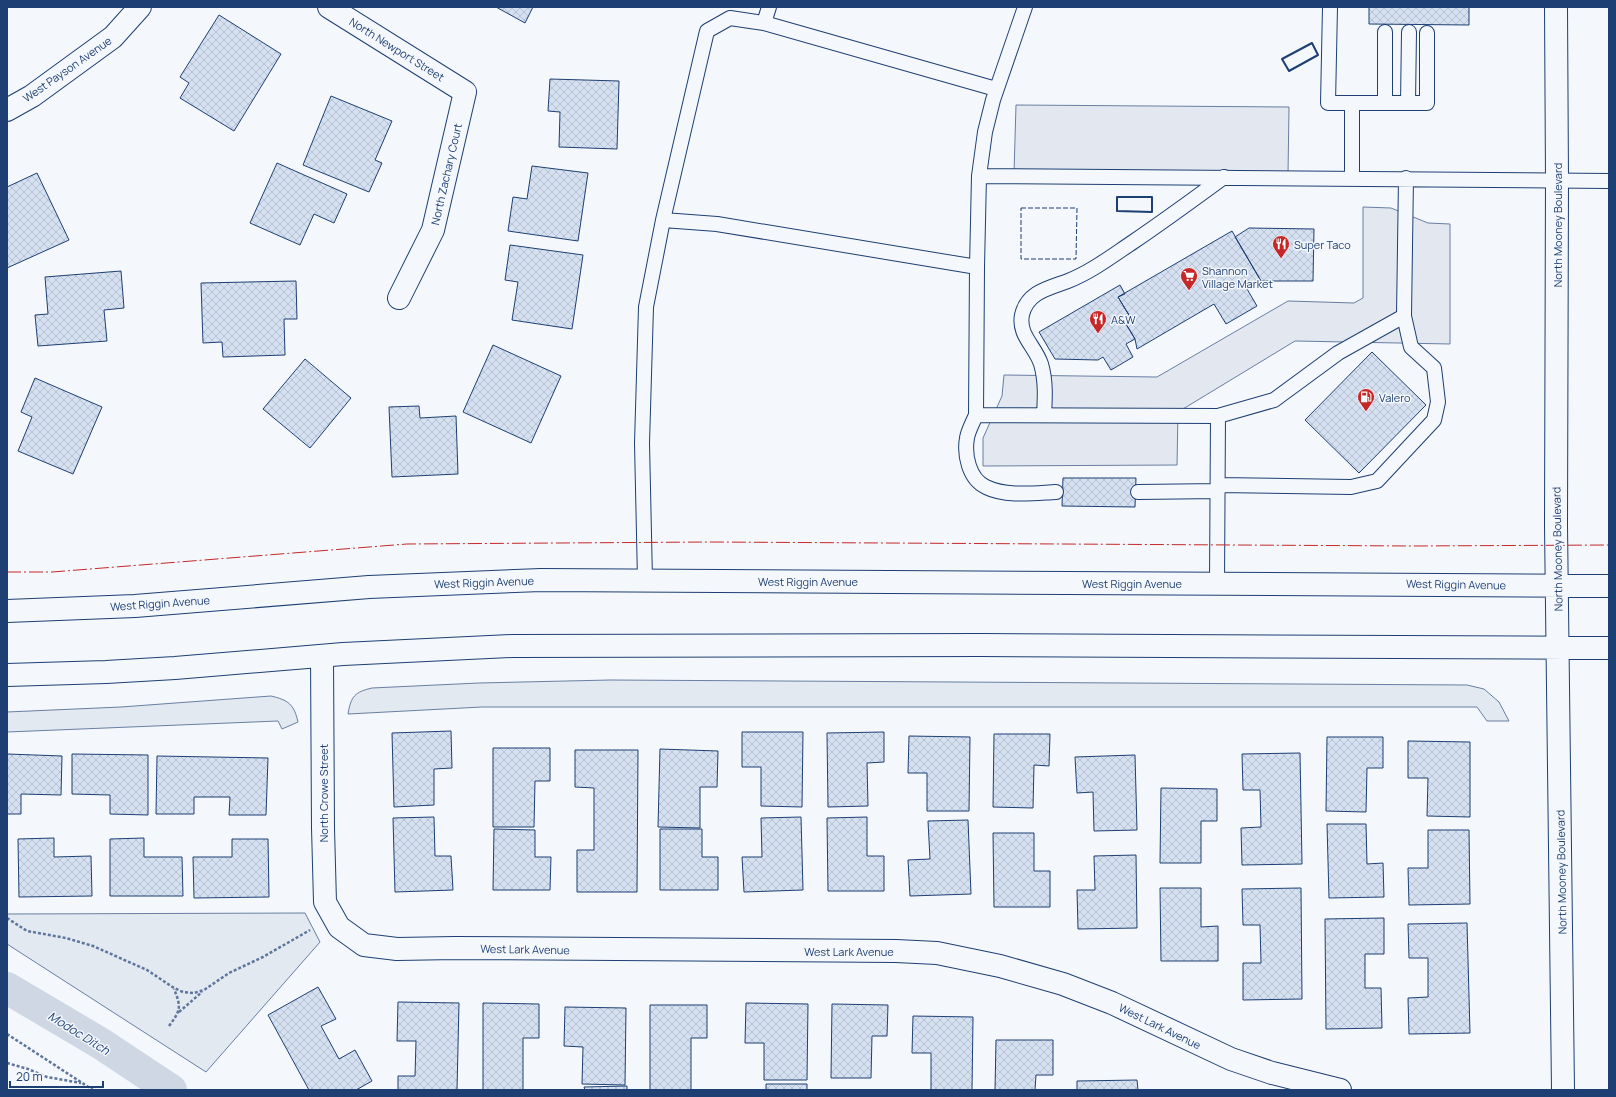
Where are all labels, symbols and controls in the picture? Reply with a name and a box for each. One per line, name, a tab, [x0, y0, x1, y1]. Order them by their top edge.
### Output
street label: North Newport Street	[347, 14, 447, 84]
street label: West Payson Avenue	[20, 32, 115, 105]
street label: North Zachary Court	[427, 122, 465, 226]
street label: North Mooney Boulevard	[1550, 163, 1565, 287]
restaurant icon: Super Taco	[1271, 234, 1291, 259]
place label: Super Taco	[1294, 237, 1351, 252]
place label: Shannon Village Market	[1202, 263, 1273, 291]
supermarket icon: Shannon Village Market	[1179, 266, 1199, 291]
restaurant icon: A&W	[1088, 309, 1108, 334]
place label: A&W	[1111, 312, 1136, 327]
fuel station icon: Valero	[1356, 387, 1376, 412]
place label: Valero	[1379, 390, 1411, 405]
street label: North Mooney Boulevard	[1548, 487, 1566, 611]
street label: West Riggin Avenue	[434, 573, 535, 591]
street label: West Riggin Avenue	[758, 574, 859, 589]
street label: West Riggin Avenue	[1082, 576, 1183, 591]
street label: West Riggin Avenue	[1406, 576, 1507, 592]
street label: West Riggin Avenue	[110, 592, 211, 614]
street label: North Crowe Street	[316, 744, 331, 842]
street label: North Mooney Boulevard	[1552, 810, 1570, 934]
street label: West Lark Avenue	[480, 941, 570, 957]
street label: West Lark Avenue	[804, 944, 894, 959]
street label: West Lark Avenue	[1117, 1000, 1204, 1053]
water label: Modoc Ditch	[45, 1007, 114, 1059]
scale bar	[10, 1063, 103, 1089]
text: 20 m	[16, 1068, 43, 1085]

